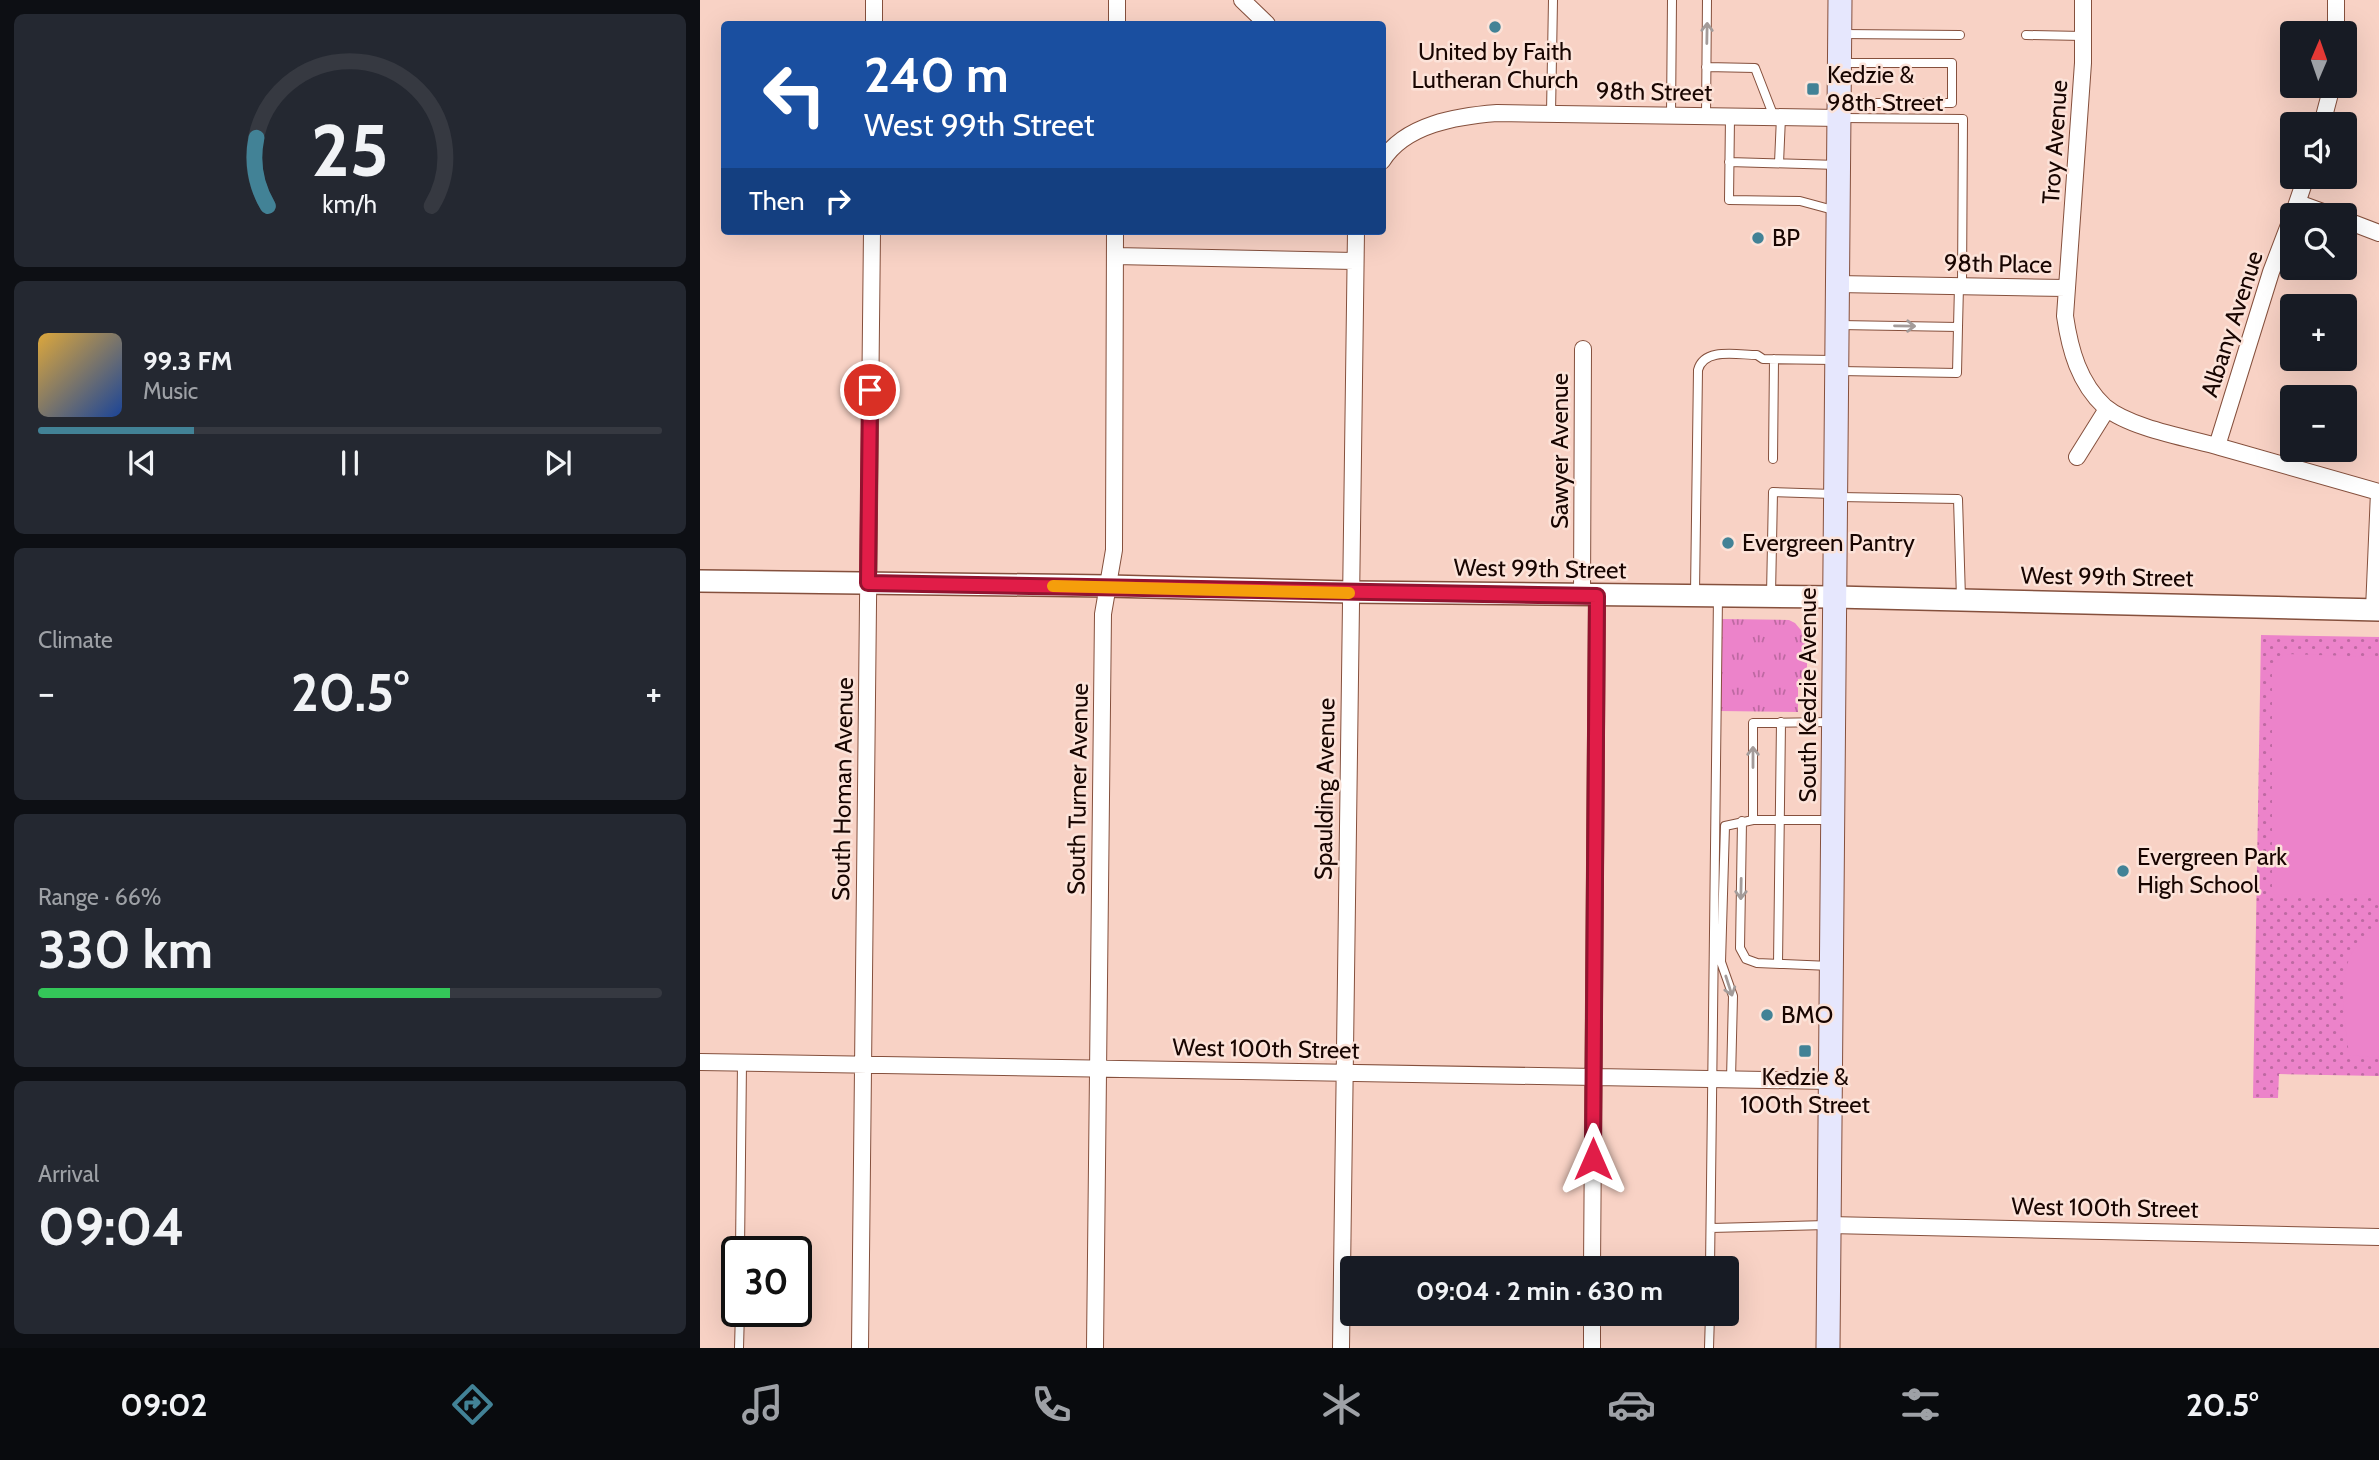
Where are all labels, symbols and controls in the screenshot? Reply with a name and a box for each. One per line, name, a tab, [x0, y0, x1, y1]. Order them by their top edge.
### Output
marker: United by Faith Lutheran Church	[1487, 19, 1503, 35]
north arrow	[2280, 21, 2357, 98]
map controls	[2280, 21, 2357, 462]
one-way arrow	[1700, 22, 1714, 45]
place label: United by Faith Lutheran Church	[1411, 37, 1579, 94]
text: 240 m	[864, 45, 1009, 104]
icon: left	[749, 49, 840, 140]
place label: Kedzie & 98th Street	[1827, 60, 1943, 117]
street label: 98th Street	[1596, 76, 1712, 107]
street label: Troy Avenue	[2036, 79, 2073, 205]
marker: Kedzie & 98th Street	[1805, 81, 1821, 97]
text: West 99th Street	[864, 105, 1095, 144]
text: 25	[311, 107, 389, 195]
button: sound	[2280, 112, 2357, 189]
icon: right	[819, 182, 857, 220]
text: Then	[749, 185, 805, 217]
text: km/h	[323, 189, 377, 219]
button: search	[2280, 203, 2357, 280]
place label: BP	[1772, 223, 1800, 252]
marker: BP	[1750, 230, 1766, 246]
street label: Albany Avenue	[2194, 247, 2269, 401]
street label: 98th Place	[1944, 248, 2052, 279]
button: +	[2280, 294, 2357, 371]
one-way arrow	[1894, 319, 1917, 333]
text: 99.3 FM	[143, 345, 232, 377]
pin	[840, 360, 900, 420]
icon: arrive	[851, 371, 889, 409]
street label: Sawyer Avenue	[1545, 373, 1574, 529]
text: Music	[143, 377, 198, 405]
button: −	[2280, 385, 2357, 462]
icon: previous	[123, 444, 161, 482]
icon: pause	[331, 444, 369, 482]
icon: next	[539, 444, 577, 482]
place label: Evergreen Pantry	[1742, 528, 1915, 557]
marker: Evergreen Pantry	[1720, 535, 1736, 551]
street label: West 99th Street	[1453, 552, 1627, 585]
street label: West 99th Street	[2020, 560, 2194, 593]
street label: South Kedzie Avenue	[1793, 588, 1822, 802]
text: Climate	[38, 626, 113, 654]
text: 20.5°	[291, 661, 409, 724]
text: −	[38, 669, 55, 716]
text: +	[645, 669, 662, 716]
street label: South Homan Avenue	[826, 677, 859, 901]
street label: South Turner Avenue	[1061, 683, 1094, 895]
street label: Spaulding Avenue	[1308, 698, 1341, 880]
one-way arrow	[1746, 746, 1760, 769]
place label: Evergreen Park High School	[2137, 842, 2287, 899]
marker: Evergreen Park High School	[2115, 863, 2131, 879]
one-way arrow	[1734, 877, 1748, 900]
text: Range · 66%	[38, 883, 162, 911]
text: 330 km	[38, 918, 213, 981]
one-way arrow	[1724, 975, 1736, 997]
place label: BMO	[1781, 1000, 1833, 1029]
marker: BMO	[1759, 1007, 1775, 1023]
street label: West 100th Street	[1172, 1032, 1360, 1065]
marker: Kedzie & 100th Street	[1797, 1043, 1813, 1059]
place label: Kedzie & 100th Street	[1740, 1062, 1870, 1119]
position arrow	[1556, 1122, 1630, 1196]
text: Arrival	[38, 1160, 99, 1188]
street label: West 100th Street	[2011, 1191, 2199, 1224]
text: 09:04	[38, 1195, 184, 1258]
speed limit sign: 30	[721, 1236, 812, 1327]
text: 09:04 · 2 min · 630 m	[1416, 1275, 1663, 1307]
icon: directions	[448, 1380, 497, 1429]
icon: music	[738, 1380, 787, 1429]
icon: phone	[1027, 1380, 1076, 1429]
icon: climate	[1317, 1380, 1366, 1429]
icon: car	[1607, 1380, 1656, 1429]
icon: filters	[1896, 1380, 1945, 1429]
text: 09:02	[120, 1385, 208, 1424]
text: 20.5°	[2186, 1385, 2259, 1424]

